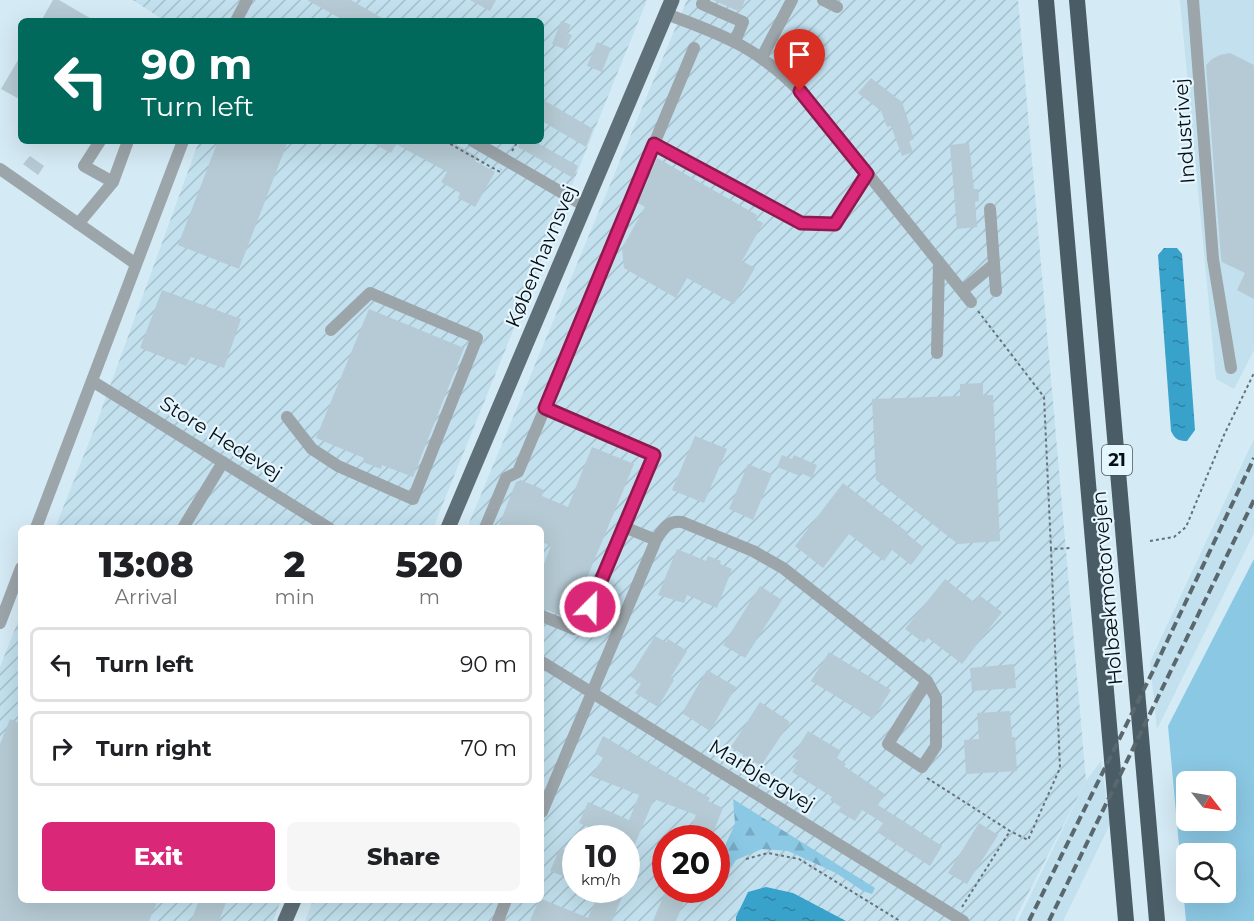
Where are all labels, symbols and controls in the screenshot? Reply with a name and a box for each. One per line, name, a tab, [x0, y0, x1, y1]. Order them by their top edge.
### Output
pin	[774, 29, 825, 91]
text: 90 m	[141, 38, 252, 90]
icon: arrive	[783, 38, 816, 71]
icon: left	[42, 42, 120, 120]
street label: Industrivej	[1168, 77, 1200, 185]
text: Turn left	[141, 90, 254, 123]
street label: Københavnsvej	[500, 181, 582, 331]
street label: Store Hedevej	[156, 391, 286, 485]
road number: 21	[1102, 445, 1132, 475]
street label: Holbækmotorvejen	[1087, 490, 1127, 686]
text: 13:08	[99, 542, 194, 586]
text: 2	[284, 542, 305, 586]
text: 520	[395, 542, 463, 586]
position arrow	[558, 575, 622, 639]
text: Arrival	[115, 585, 178, 609]
text: min	[275, 585, 315, 609]
text: m	[419, 585, 440, 609]
icon: left	[45, 648, 78, 681]
text: Turn left	[96, 651, 194, 678]
text: 90 m	[460, 651, 517, 678]
icon: right	[45, 732, 78, 765]
street label: Marbjergvej	[705, 734, 819, 816]
text: Turn right	[96, 735, 211, 762]
text: 70 m	[461, 735, 517, 762]
north arrow	[1176, 771, 1236, 831]
map controls	[1176, 771, 1236, 903]
button: Exit	[42, 822, 275, 891]
button: Share	[287, 822, 520, 891]
speed limit sign: 20	[652, 825, 730, 903]
text: 10	[585, 838, 617, 875]
button: search	[1176, 843, 1236, 903]
text: km/h	[581, 870, 621, 889]

